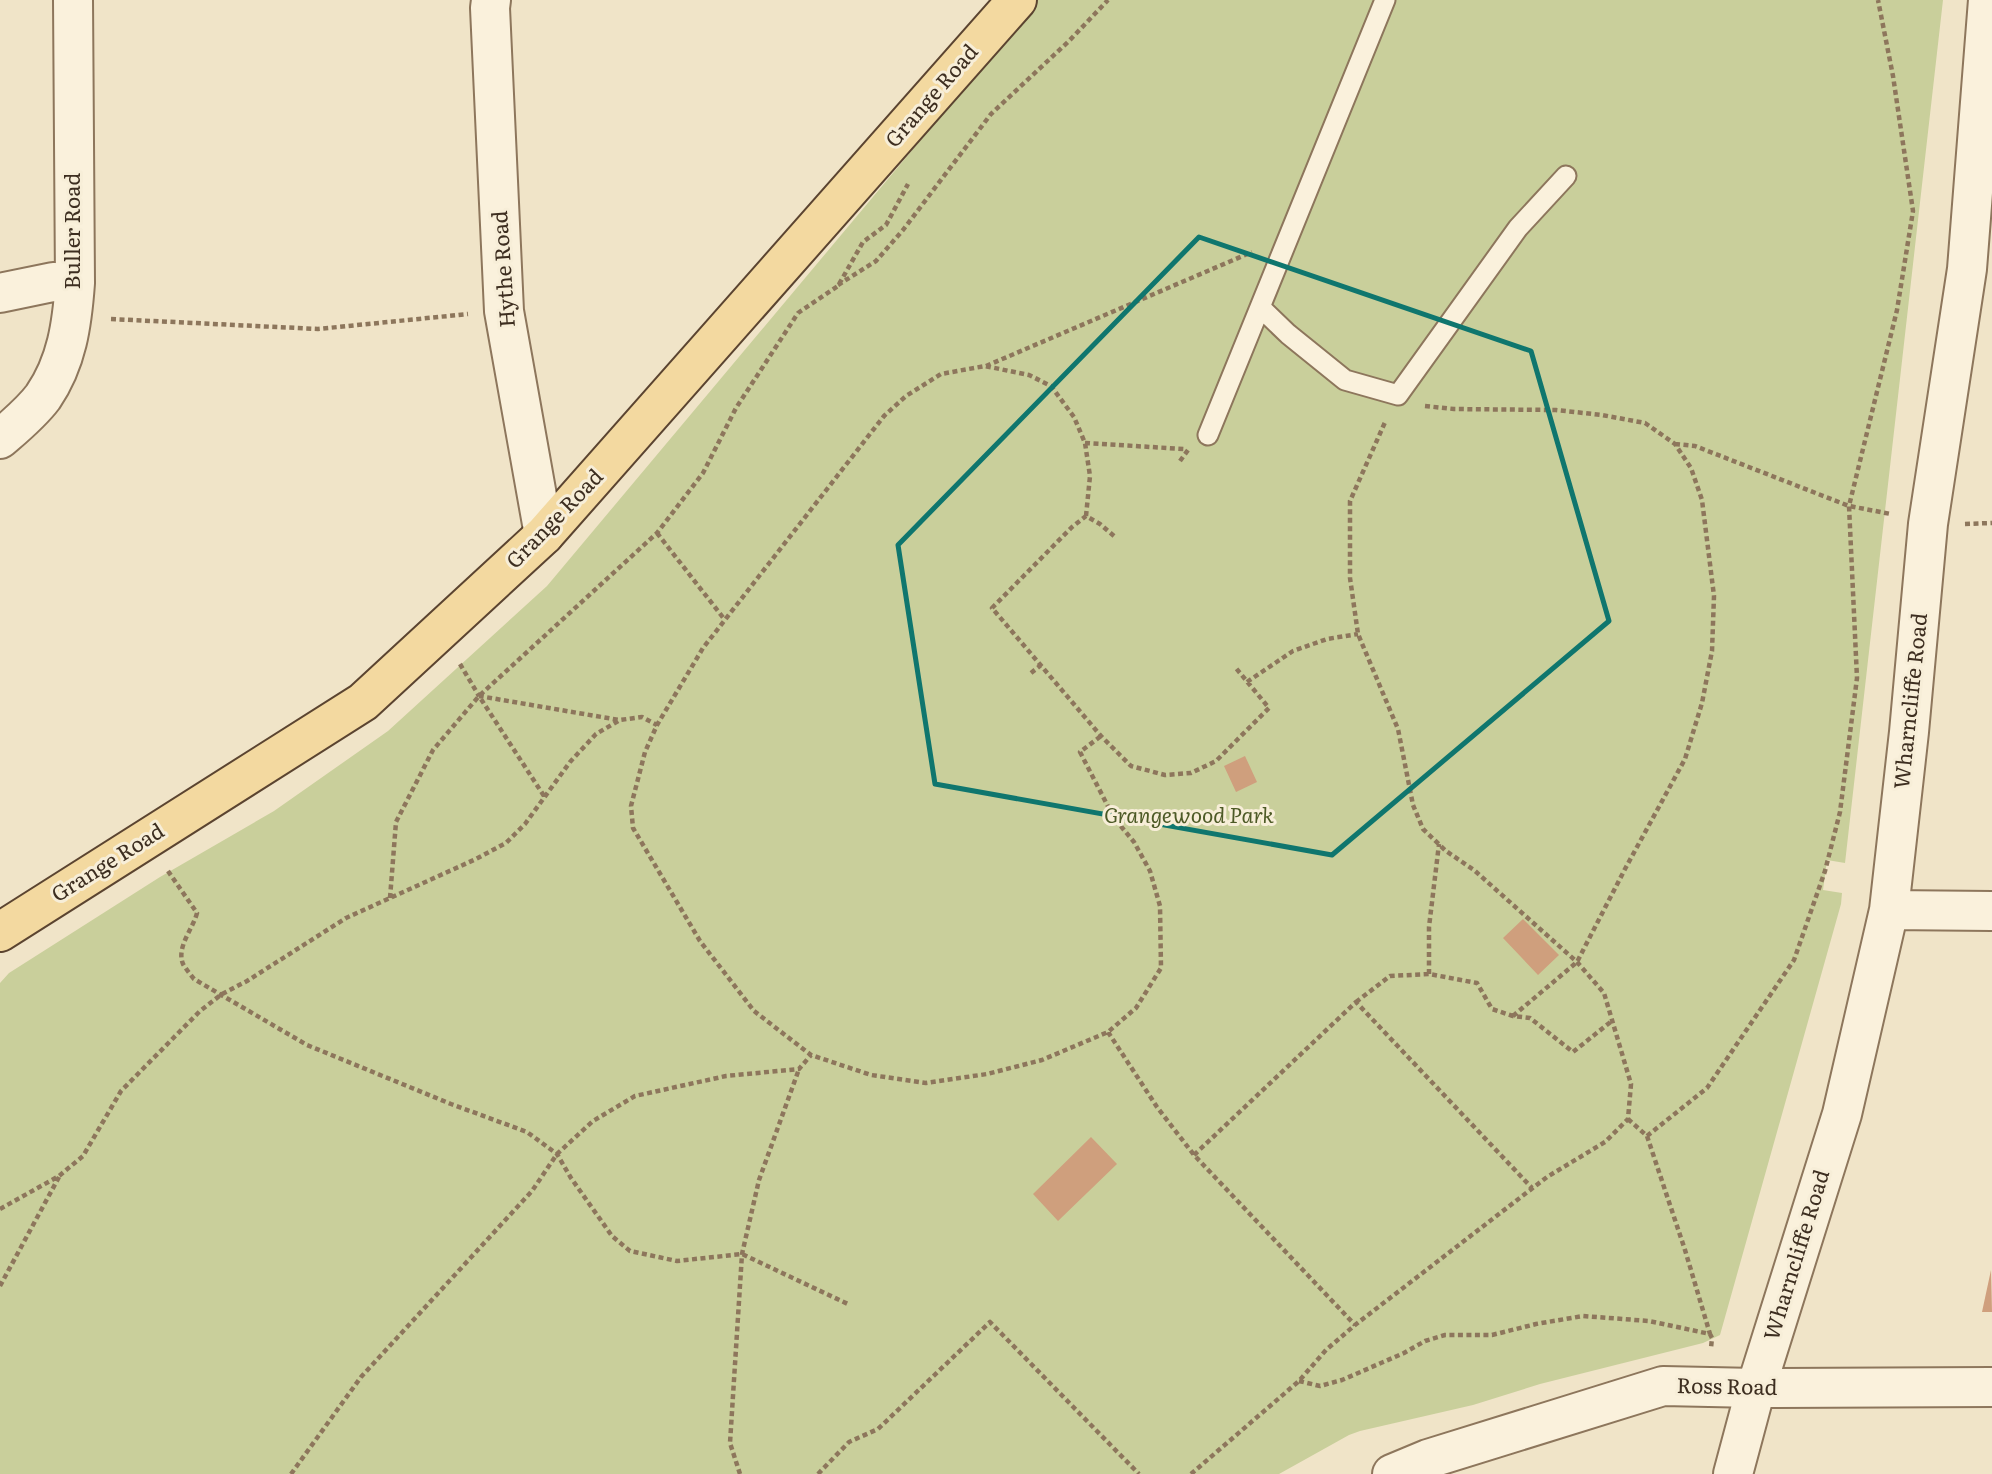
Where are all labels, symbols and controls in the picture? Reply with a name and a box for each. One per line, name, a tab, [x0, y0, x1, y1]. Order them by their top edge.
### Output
street label: Grange Road	[876, 36, 984, 153]
street label: Buller Road	[55, 172, 86, 289]
street label: Hythe Road	[482, 210, 521, 329]
street label: Grange Road	[498, 460, 609, 574]
street label: Wharncliffe Road	[1884, 611, 1933, 790]
park label: Grangewood Park	[1104, 798, 1274, 829]
street label: Grange Road	[44, 814, 169, 908]
street label: Wharncliffe Road	[1754, 1165, 1835, 1343]
street label: Ross Road	[1676, 1368, 1778, 1401]

